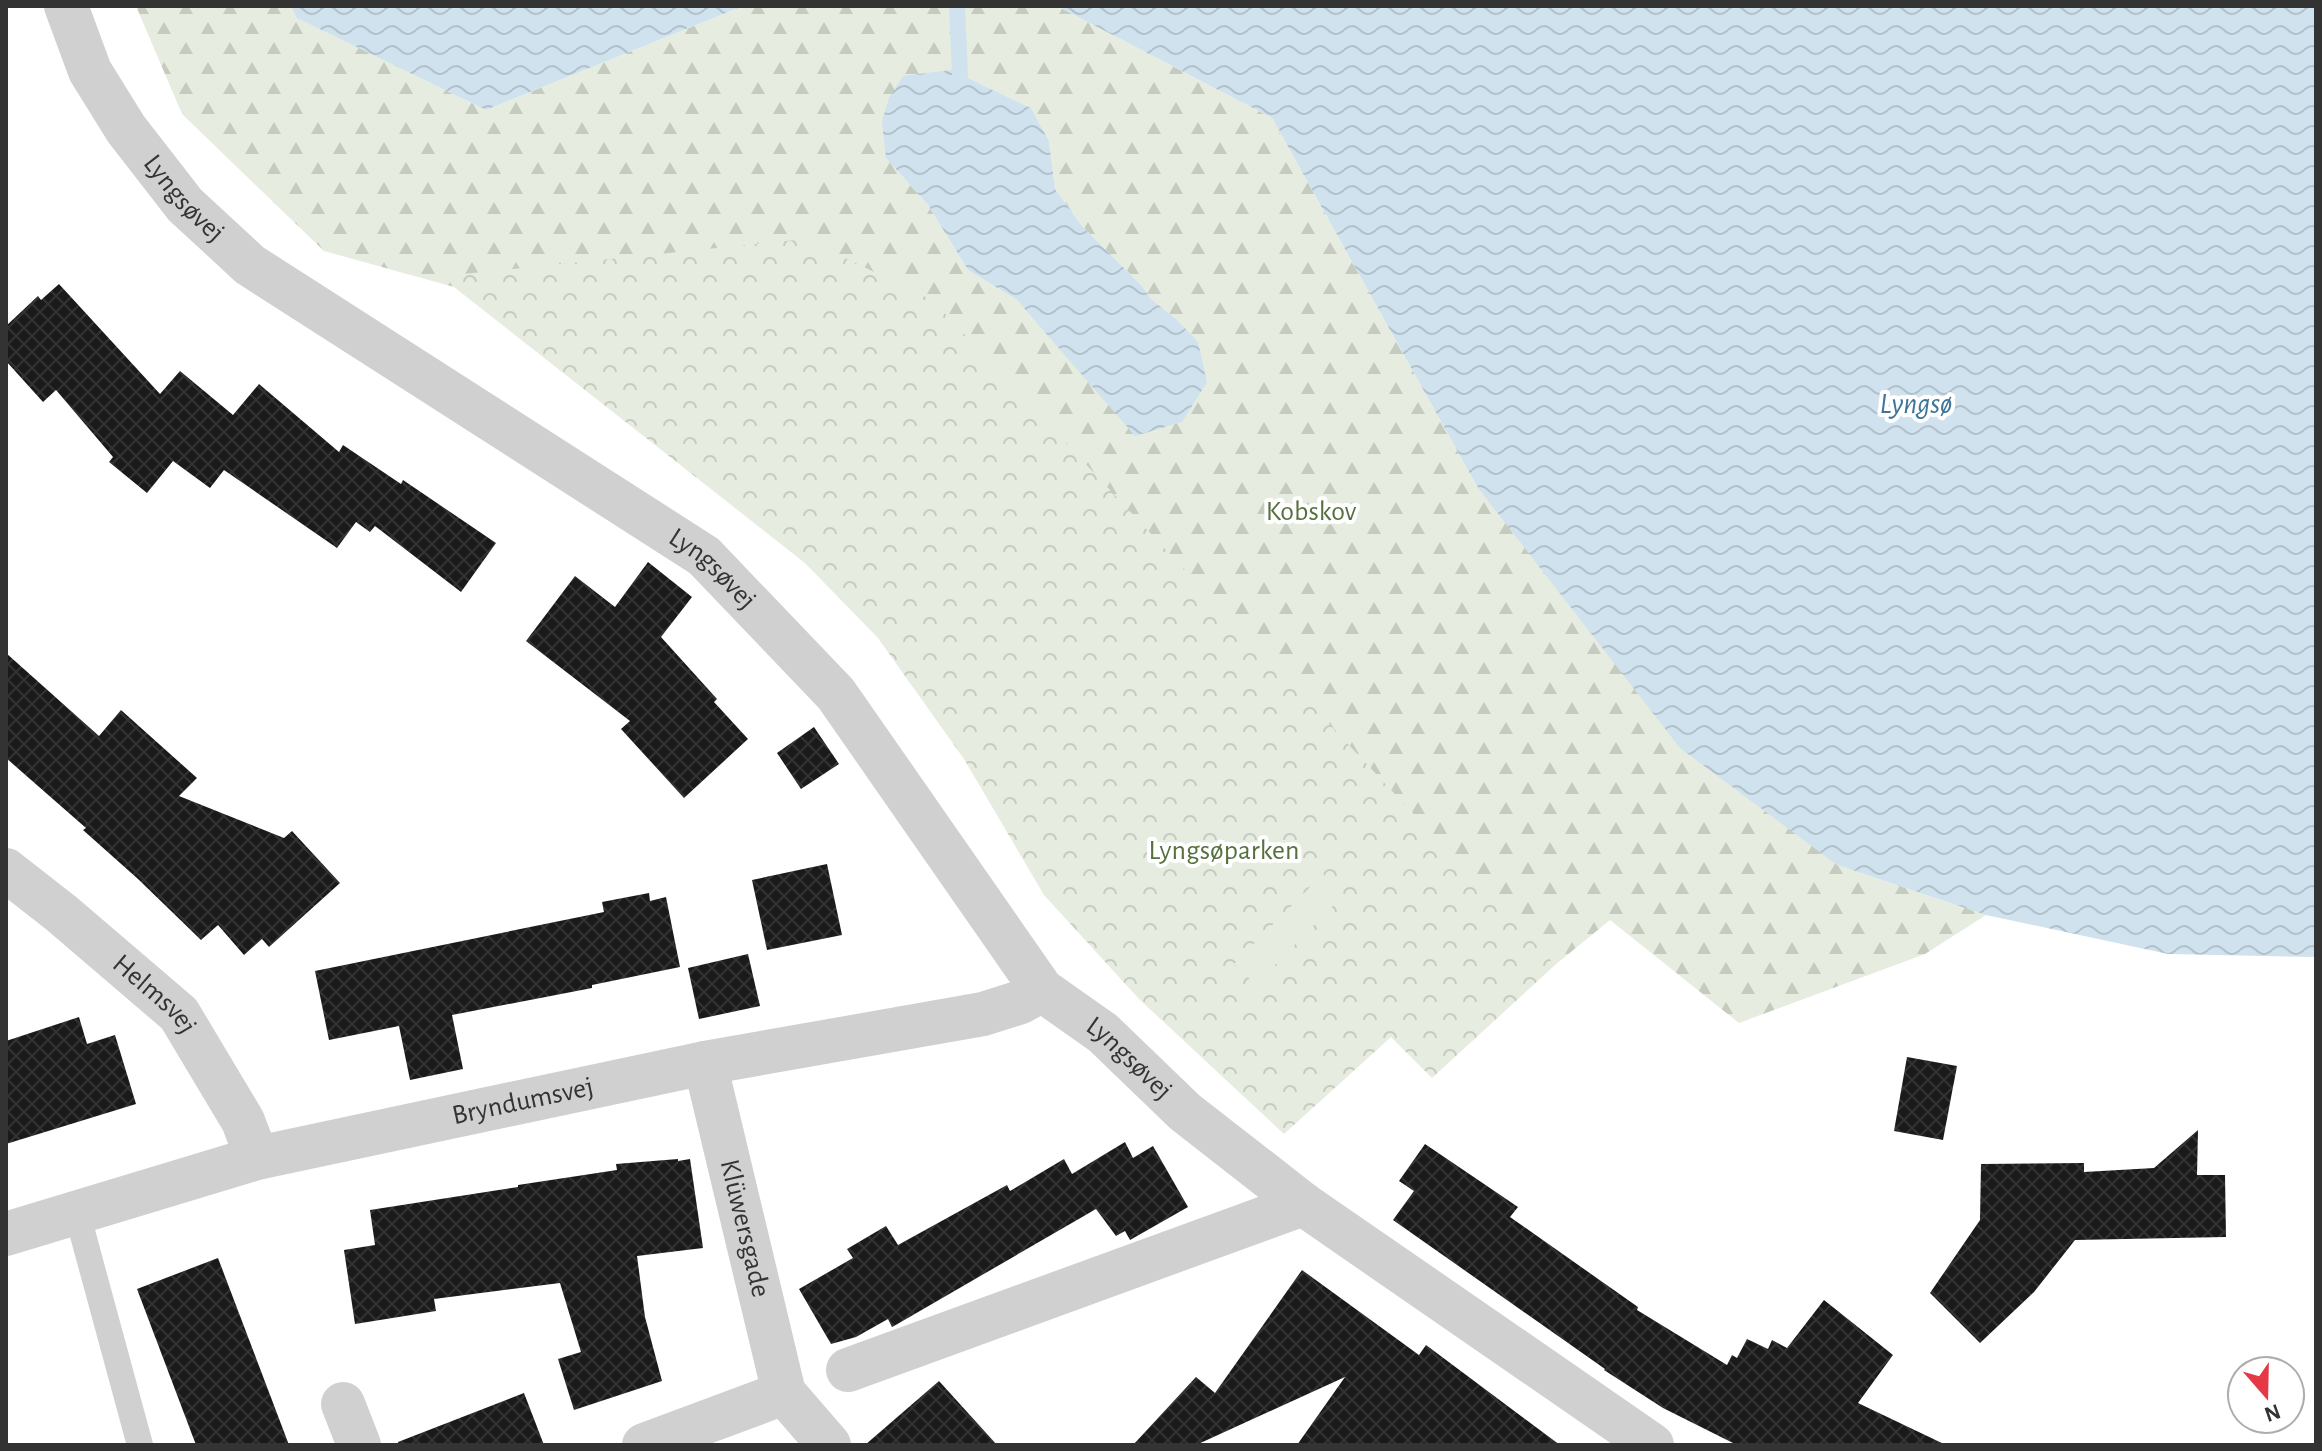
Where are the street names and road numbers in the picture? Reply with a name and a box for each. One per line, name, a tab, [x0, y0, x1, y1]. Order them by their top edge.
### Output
street label: Lyngsøvej	[138, 150, 229, 248]
street label: Lyngsøvej	[664, 523, 761, 615]
street label: Helmsvej	[107, 950, 201, 1039]
street label: Lyngsøvej	[1081, 1012, 1177, 1105]
street label: Bryndumsvej	[450, 1073, 596, 1130]
street label: Klüwersgade	[715, 1157, 775, 1300]

